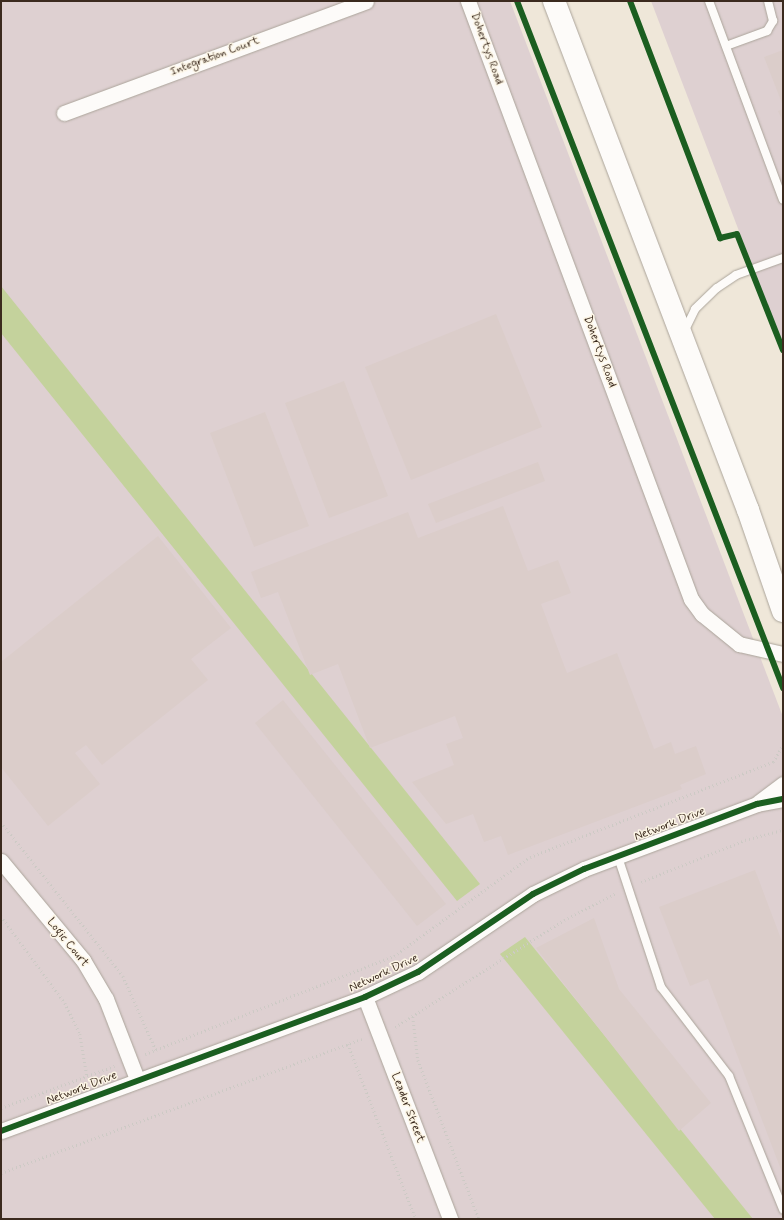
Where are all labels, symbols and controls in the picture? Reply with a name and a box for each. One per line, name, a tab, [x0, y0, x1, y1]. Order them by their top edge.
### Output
street label: Dohertys Road	[466, 11, 506, 87]
street label: Integration Court	[170, 35, 260, 79]
street label: Dohertys Road	[579, 314, 619, 390]
street label: Network Drive	[633, 805, 707, 845]
street label: Logic Court	[43, 916, 91, 970]
street label: Network Drive	[348, 952, 420, 996]
street label: Network Drive	[45, 1069, 119, 1109]
street label: Leader Street	[387, 1071, 427, 1145]

